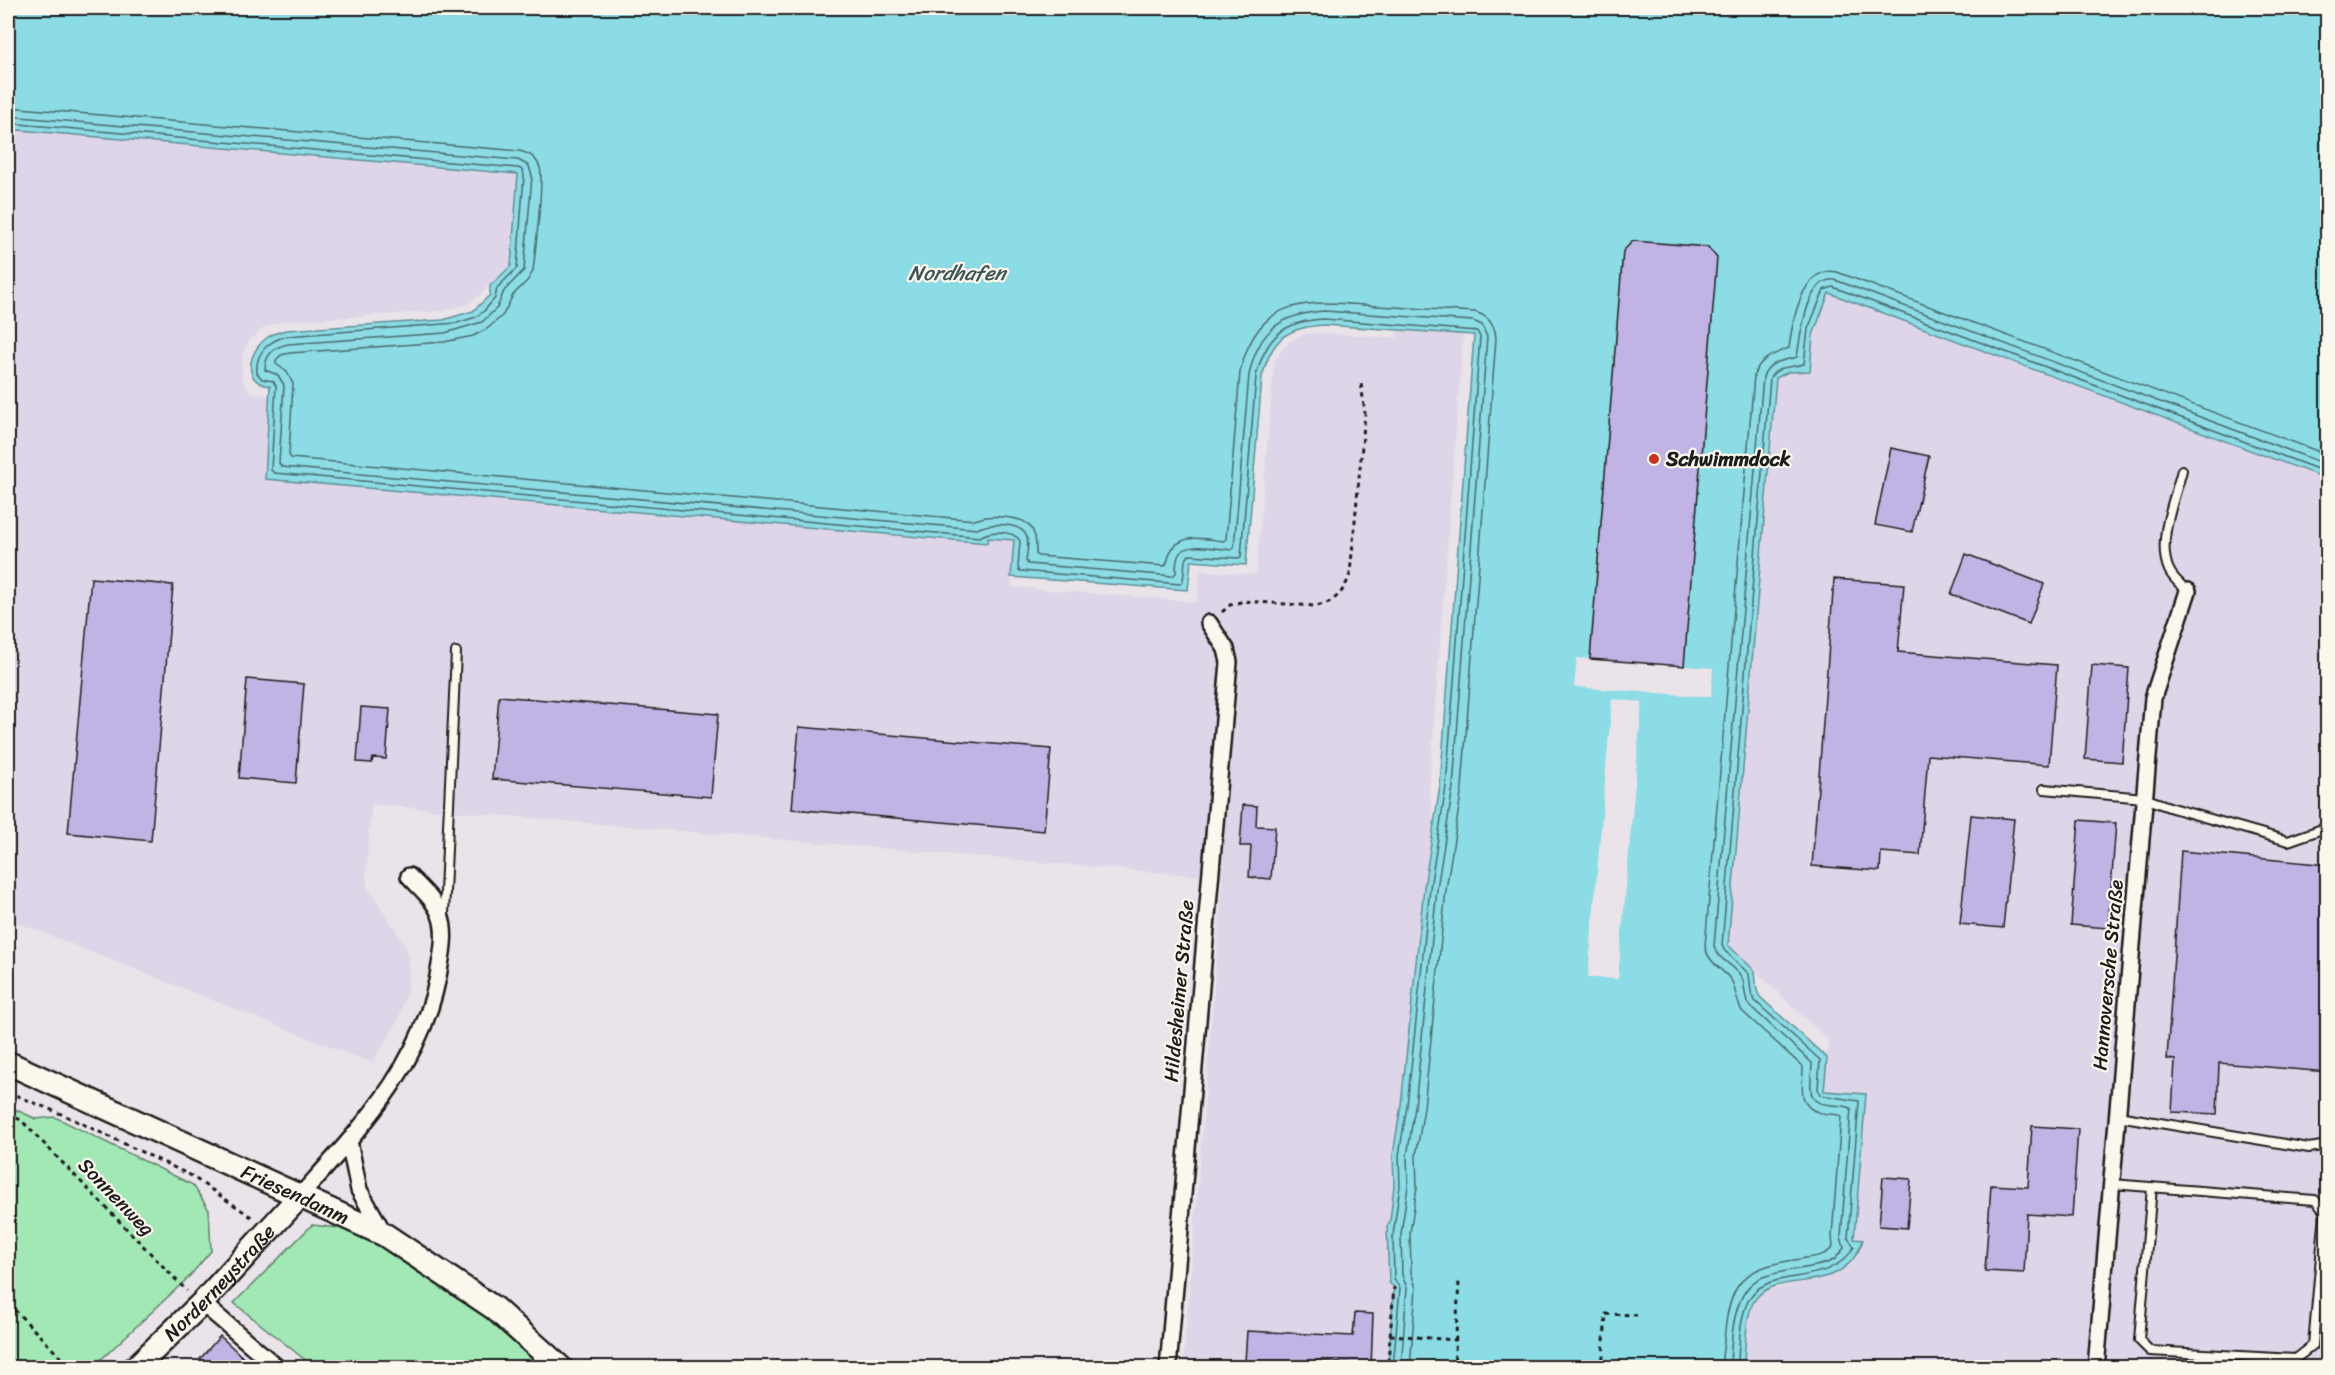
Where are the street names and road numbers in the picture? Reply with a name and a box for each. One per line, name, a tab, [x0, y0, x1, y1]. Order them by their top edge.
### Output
street label: Hannoversche Straße	[2082, 878, 2134, 1072]
street label: Hildesheimer Straße	[1154, 898, 1204, 1084]
street label: Sonnenweg	[69, 1149, 163, 1245]
street label: Friesendamm	[235, 1154, 356, 1234]
street label: Norderneystraße	[155, 1216, 284, 1350]

